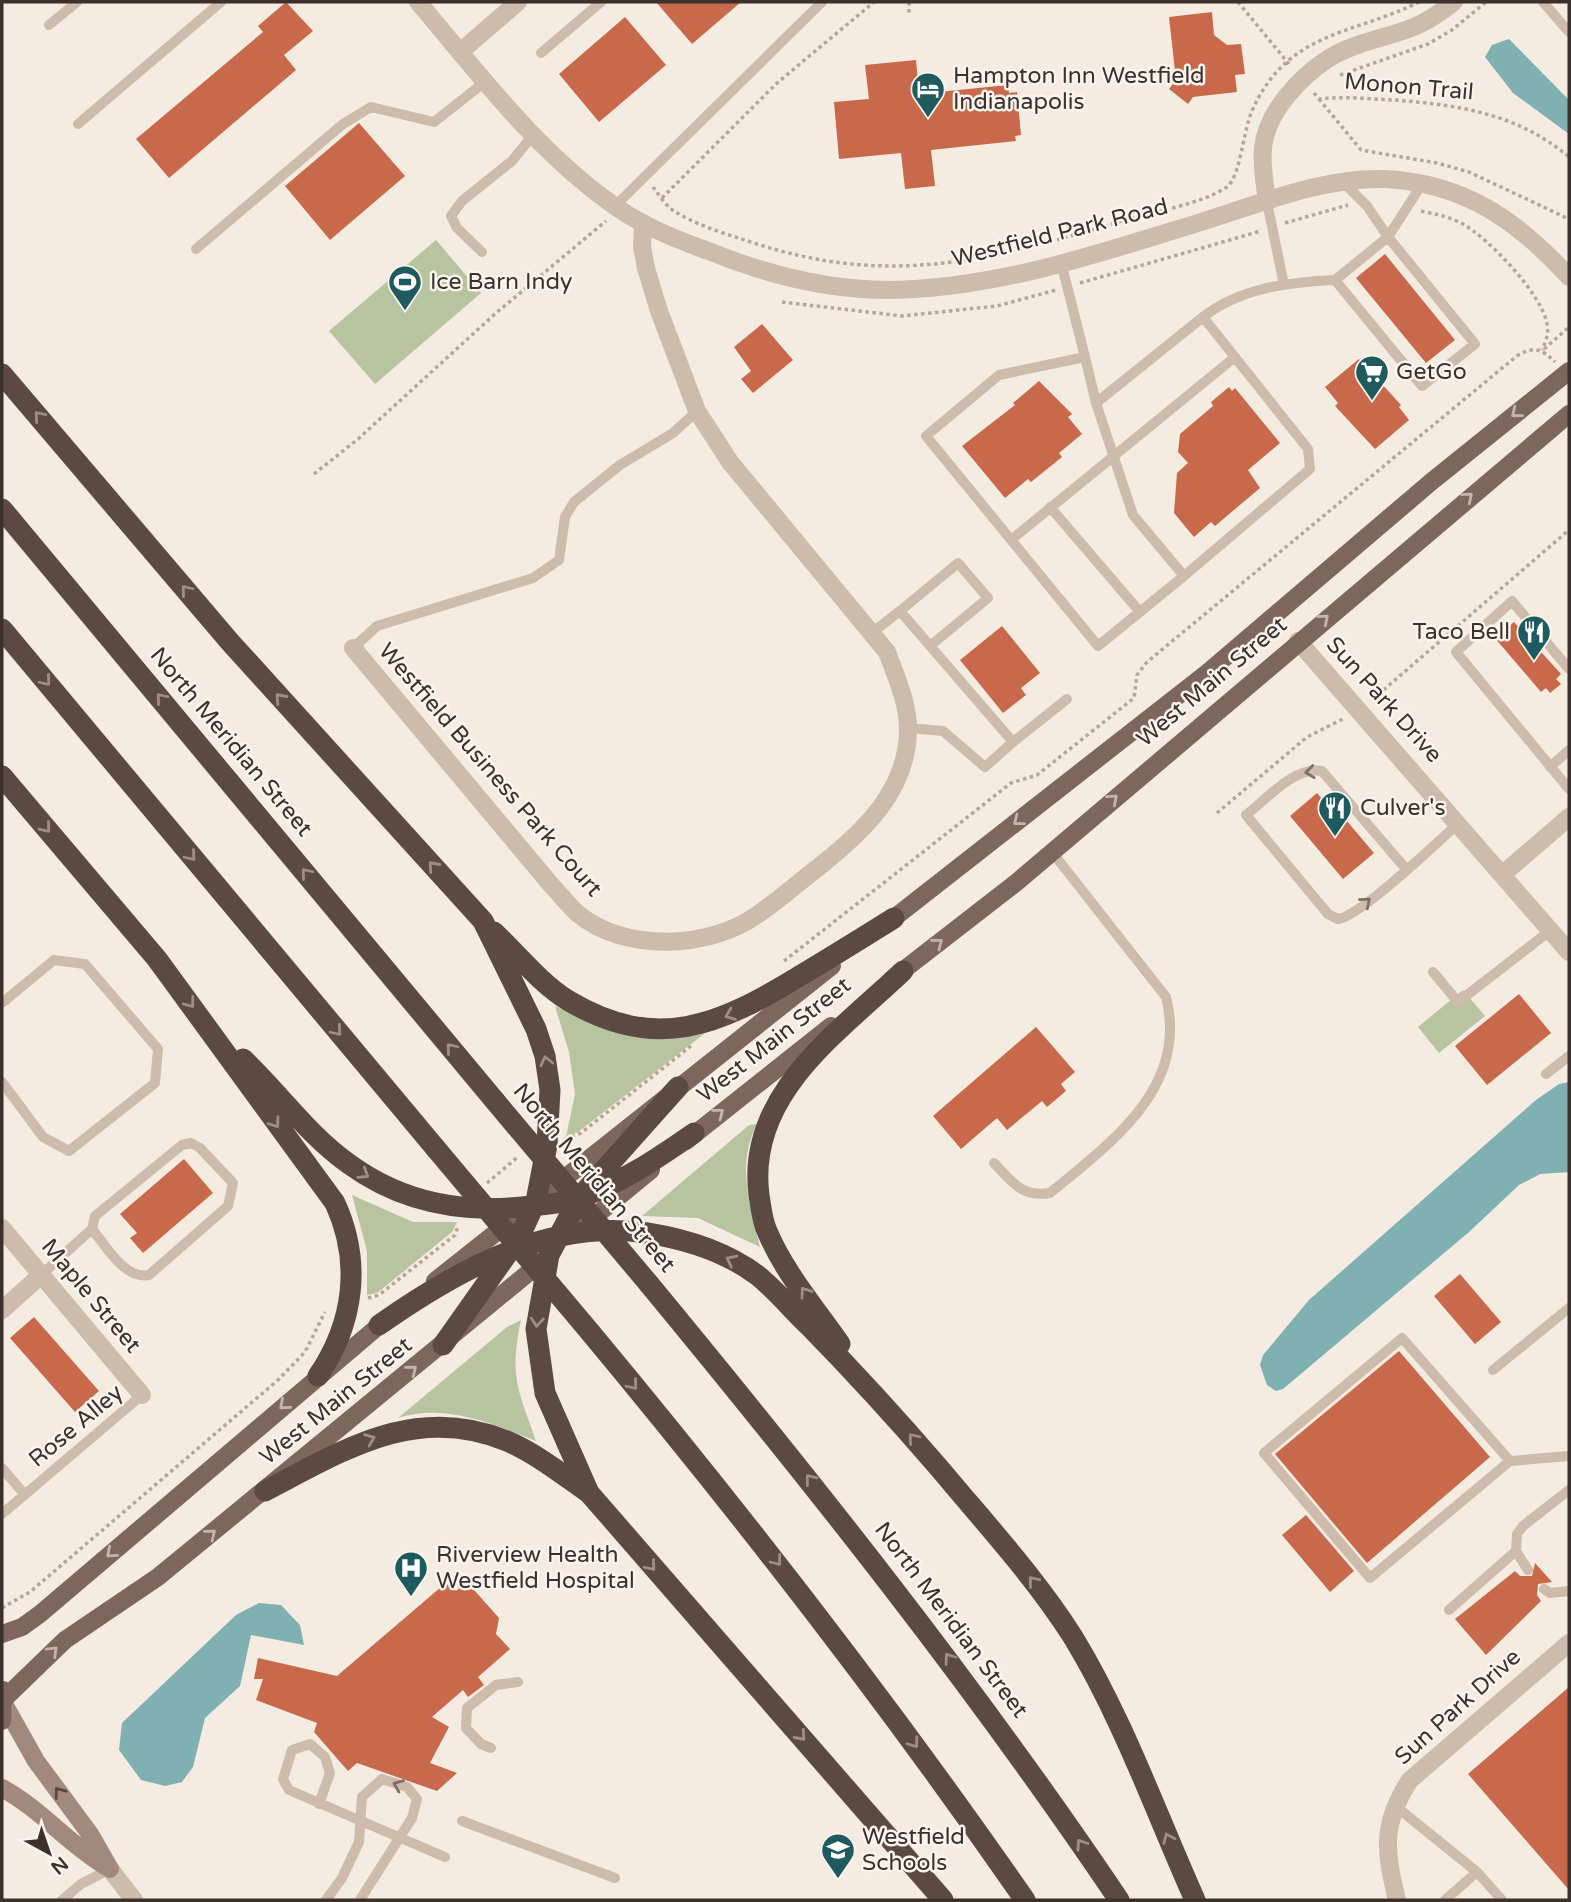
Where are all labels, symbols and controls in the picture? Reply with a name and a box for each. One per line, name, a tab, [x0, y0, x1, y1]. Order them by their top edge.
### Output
place label: Hampton Inn Westfield Indianapolis	[953, 62, 1205, 116]
street label: Monon Trail	[1343, 67, 1475, 107]
hotel icon: Hampton Inn Westfield Indianapolis	[909, 70, 947, 119]
street label: Westfield Park Road	[949, 193, 1171, 273]
sports icon: Ice Barn Indy	[386, 263, 424, 312]
place label: Ice Barn Indy	[430, 268, 572, 296]
supermarket icon: GetGo	[1353, 353, 1391, 402]
place label: GetGo	[1396, 358, 1467, 386]
one-way arrow	[1511, 405, 1523, 418]
one-way arrow	[35, 411, 47, 424]
one-way arrow	[1460, 493, 1472, 506]
one-way arrow	[182, 585, 194, 598]
street label: West Main Street	[1131, 611, 1293, 753]
restaurant icon: Taco Bell	[1515, 613, 1553, 662]
one-way arrow	[1315, 615, 1328, 627]
place label: Taco Bell	[1412, 618, 1510, 646]
street label: Sun Park Drive	[1320, 631, 1448, 769]
street label: Westfield Business Park Court	[372, 637, 608, 903]
street label: North Meridian Street	[144, 642, 318, 842]
one-way arrow	[37, 674, 50, 686]
one-way arrow	[276, 693, 288, 706]
one-way arrow	[157, 694, 169, 707]
one-way arrow	[1304, 765, 1315, 780]
restaurant icon: Culver's	[1316, 789, 1354, 838]
place label: Culver's	[1360, 794, 1445, 822]
one-way arrow	[1105, 795, 1118, 807]
one-way arrow	[1013, 813, 1025, 826]
one-way arrow	[38, 820, 50, 833]
one-way arrow	[183, 848, 195, 861]
one-way arrow	[429, 861, 441, 874]
one-way arrow	[302, 869, 314, 882]
one-way arrow	[1358, 898, 1371, 910]
one-way arrow	[930, 939, 943, 952]
street label: West Main Street	[691, 971, 857, 1109]
one-way arrow	[182, 996, 195, 1008]
one-way arrow	[724, 1007, 736, 1021]
one-way arrow	[329, 1022, 341, 1035]
one-way arrow	[447, 1044, 460, 1056]
one-way arrow	[539, 1055, 554, 1067]
street label: North Meridian Street	[507, 1078, 681, 1278]
one-way arrow	[712, 1108, 724, 1121]
one-way arrow	[267, 1115, 279, 1128]
one-way arrow	[357, 1165, 370, 1178]
street label: Maple Street	[35, 1233, 147, 1359]
one-way arrow	[726, 1255, 738, 1269]
one-way arrow	[801, 1287, 813, 1300]
one-way arrow	[530, 1317, 545, 1328]
street label: West Main Street	[254, 1331, 418, 1471]
one-way arrow	[404, 1366, 417, 1378]
one-way arrow	[625, 1376, 637, 1389]
street label: Rose Alley	[23, 1379, 129, 1473]
one-way arrow	[280, 1397, 293, 1409]
one-way arrow	[363, 1433, 375, 1447]
one-way arrow	[909, 1434, 921, 1447]
one-way arrow	[806, 1474, 818, 1487]
street label: North Meridian Street	[868, 1517, 1034, 1724]
one-way arrow	[204, 1529, 216, 1542]
place label: Riverview Health Westfield Hospital	[436, 1541, 635, 1595]
one-way arrow	[107, 1545, 120, 1557]
hospital icon: Riverview Health Westfield Hospital	[392, 1549, 430, 1598]
one-way arrow	[768, 1554, 781, 1566]
one-way arrow	[643, 1557, 655, 1570]
one-way arrow	[1029, 1577, 1041, 1590]
street label: Sun Park Drive	[1389, 1643, 1527, 1771]
one-way arrow	[45, 1647, 58, 1660]
one-way arrow	[945, 1654, 957, 1666]
one-way arrow	[793, 1728, 805, 1741]
one-way arrow	[906, 1735, 918, 1748]
one-way arrow	[393, 1780, 405, 1794]
one-way arrow	[55, 1787, 67, 1800]
north arrow	[14, 1818, 84, 1888]
place label: Westfield Schools	[862, 1823, 965, 1877]
school or university icon: Westfield Schools	[819, 1831, 857, 1880]
one-way arrow	[1162, 1833, 1176, 1845]
one-way arrow	[1077, 1839, 1089, 1852]
text: N	[46, 1852, 72, 1879]

